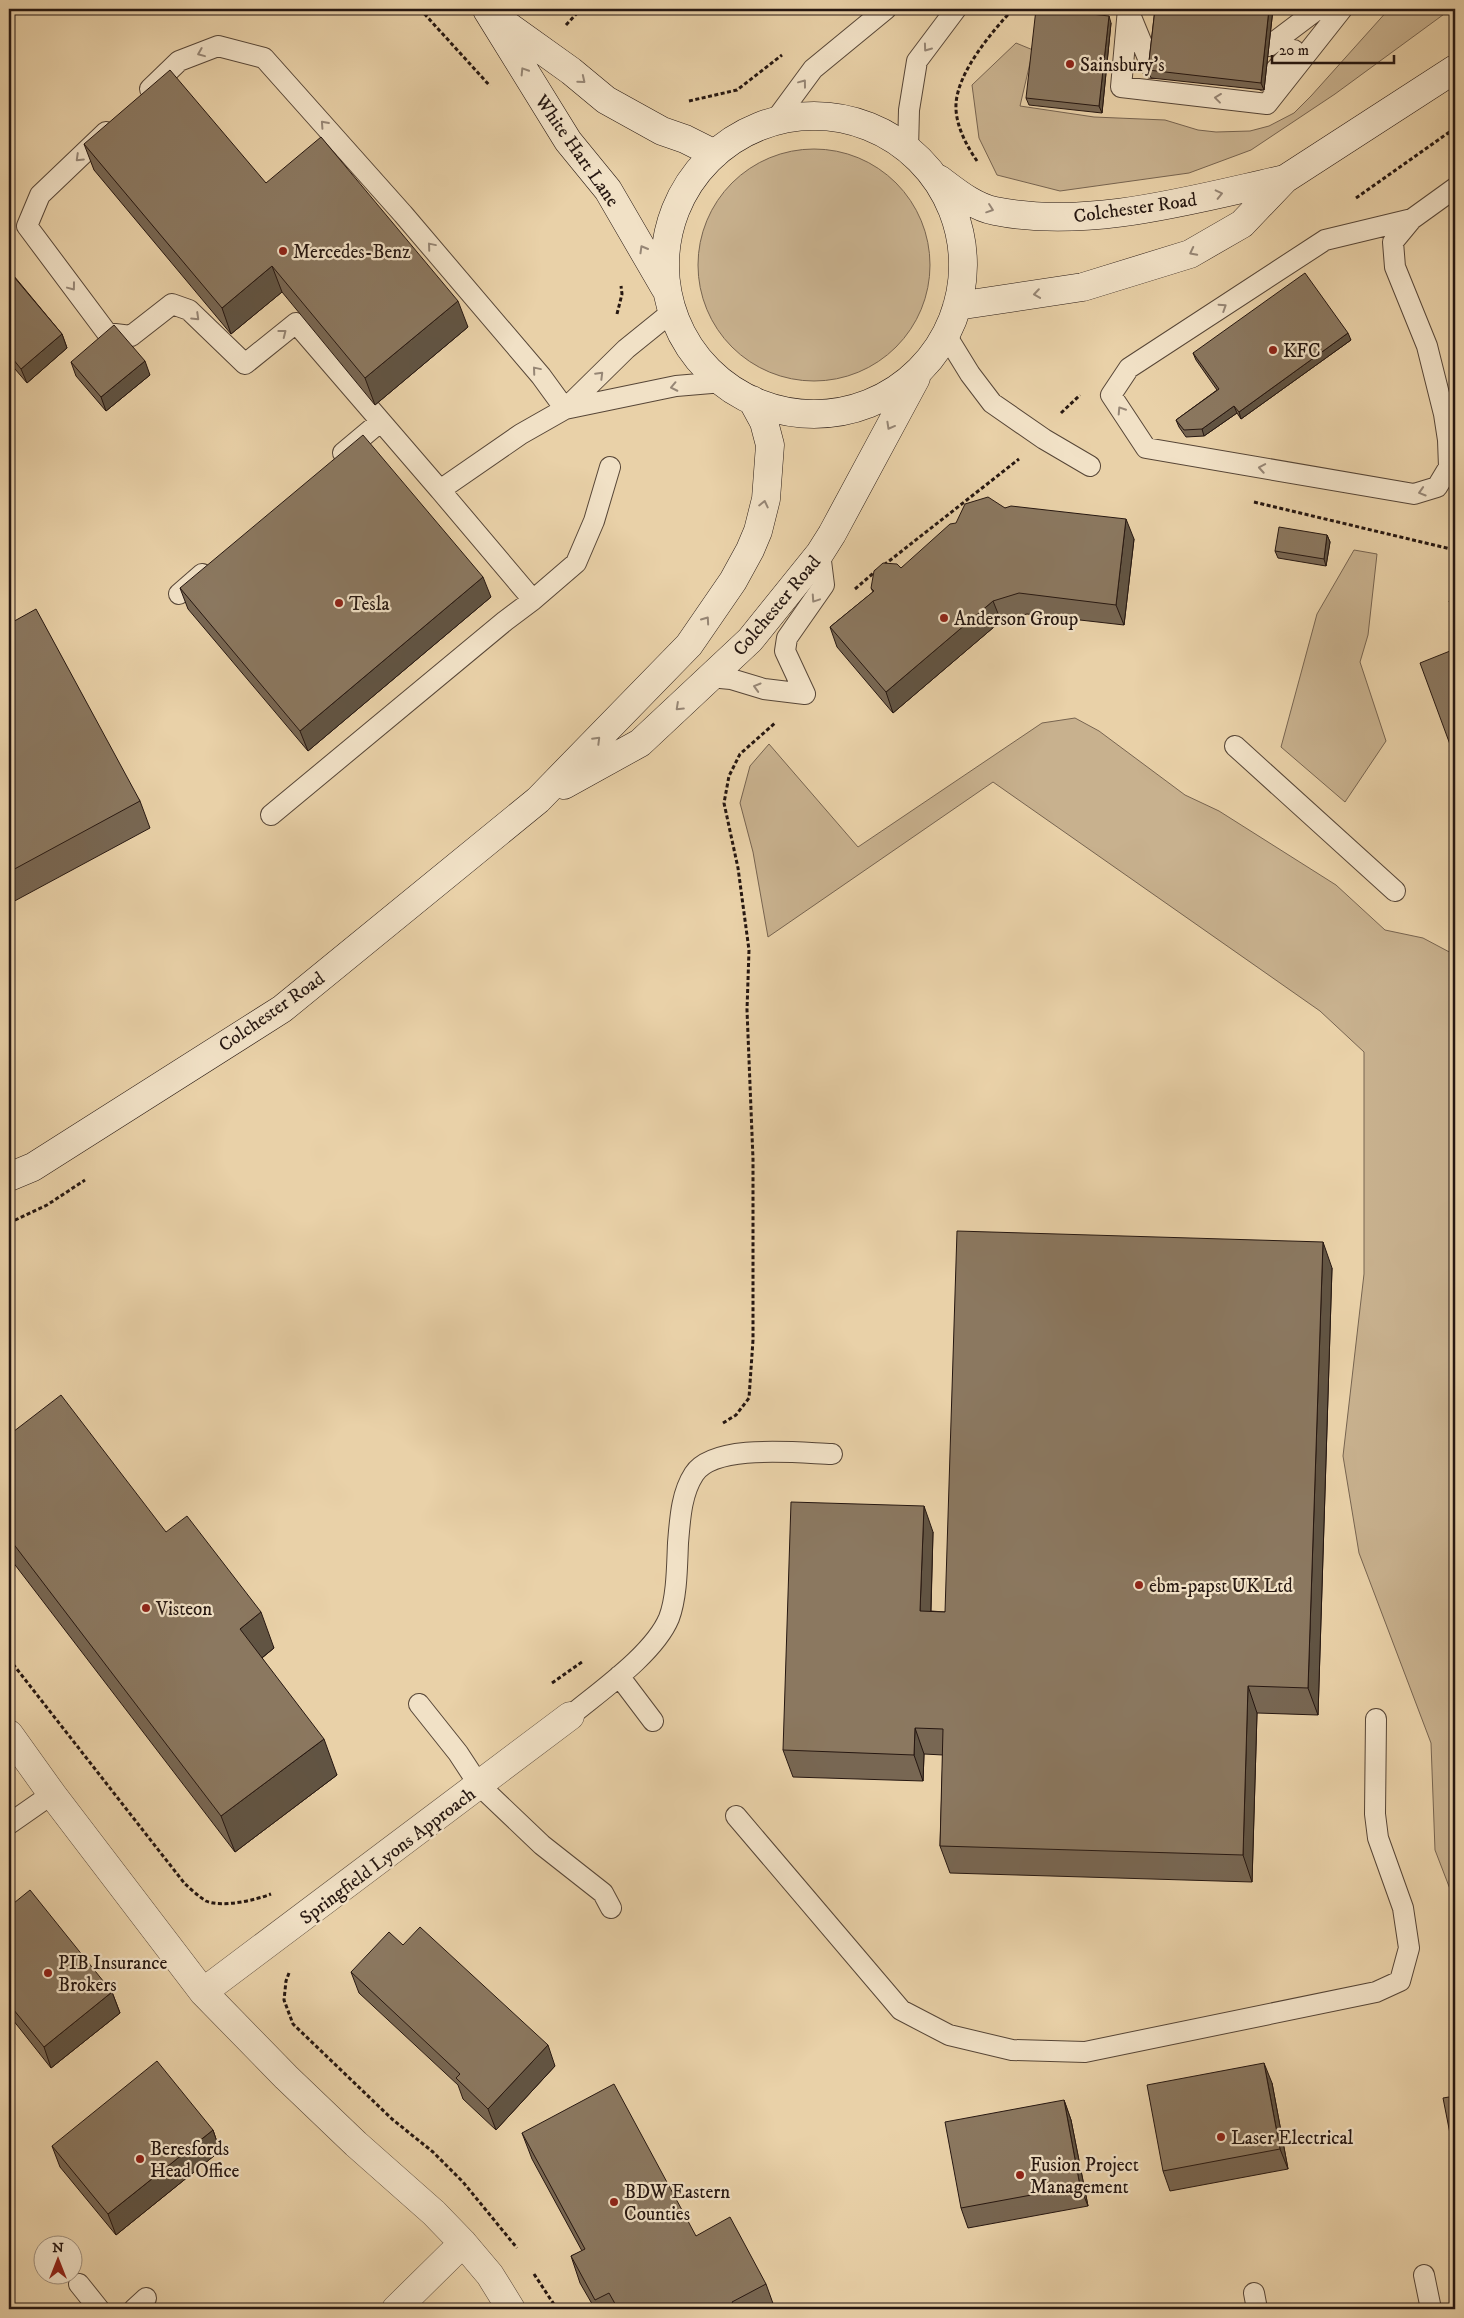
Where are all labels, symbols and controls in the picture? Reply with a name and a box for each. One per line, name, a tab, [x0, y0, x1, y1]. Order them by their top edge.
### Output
scale bar	[1272, 32, 1394, 64]
text: 20 m	[1279, 41, 1309, 60]
one-way arrow	[924, 42, 933, 52]
one-way arrow	[197, 46, 206, 57]
place label: Sainsbury's	[1080, 54, 1165, 77]
marker: Sainsbury's	[1064, 58, 1076, 70]
one-way arrow	[521, 67, 531, 76]
one-way arrow	[577, 75, 586, 84]
one-way arrow	[797, 80, 805, 89]
street label: White Hart Lane	[529, 90, 624, 211]
one-way arrow	[1214, 93, 1222, 104]
one-way arrow	[320, 121, 329, 130]
one-way arrow	[75, 152, 84, 161]
street label: Colchester Road	[1072, 188, 1199, 229]
one-way arrow	[1215, 189, 1224, 200]
one-way arrow	[985, 203, 994, 213]
place label: Mercedes-Benz	[293, 241, 410, 264]
one-way arrow	[428, 243, 437, 252]
marker: Mercedes-Benz	[277, 245, 289, 257]
one-way arrow	[640, 246, 650, 255]
one-way arrow	[1189, 246, 1198, 256]
one-way arrow	[67, 281, 75, 290]
one-way arrow	[1033, 288, 1041, 298]
one-way arrow	[1217, 304, 1227, 313]
one-way arrow	[191, 311, 200, 320]
one-way arrow	[277, 331, 286, 339]
place label: KFC	[1283, 340, 1321, 363]
marker: KFC	[1267, 344, 1279, 356]
one-way arrow	[533, 367, 542, 376]
one-way arrow	[594, 372, 603, 381]
one-way arrow	[670, 382, 679, 392]
one-way arrow	[1118, 407, 1128, 416]
one-way arrow	[886, 420, 896, 429]
one-way arrow	[1258, 463, 1266, 473]
one-way arrow	[1418, 486, 1426, 496]
one-way arrow	[758, 499, 769, 508]
street label: Colchester Road	[728, 551, 826, 661]
place label: Tesla	[349, 593, 389, 616]
one-way arrow	[811, 593, 821, 602]
marker: Tesla	[333, 597, 345, 609]
place label: Anderson Group	[954, 608, 1078, 631]
marker: Anderson Group	[938, 612, 950, 624]
one-way arrow	[700, 616, 709, 626]
one-way arrow	[754, 682, 762, 692]
one-way arrow	[675, 701, 684, 710]
one-way arrow	[591, 737, 600, 746]
street label: Colchester Road	[214, 967, 330, 1057]
place label: ebm-papst UK Ltd	[1149, 1575, 1293, 1598]
marker: ebm-papst UK Ltd	[1133, 1579, 1145, 1591]
place label: Visteon	[155, 1598, 212, 1621]
marker: Visteon	[140, 1602, 152, 1614]
street label: Springfield Lyons Approach	[296, 1783, 480, 1930]
place label: PIB Insurance Brokers	[58, 1952, 167, 1997]
marker: PIB Insurance Brokers	[42, 1967, 54, 1979]
place label: Laser Electrical	[1231, 2127, 1354, 2150]
marker: Laser Electrical	[1215, 2131, 1227, 2143]
place label: Beresfords Head Office	[150, 2138, 240, 2183]
marker: Beresfords Head Office	[134, 2153, 146, 2165]
place label: Fusion Project Management	[1030, 2154, 1139, 2199]
marker: Fusion Project Management	[1014, 2169, 1026, 2181]
place label: BDW Eastern Counties	[624, 2181, 730, 2226]
marker: BDW Eastern Counties	[608, 2196, 620, 2208]
north arrow	[32, 2236, 82, 2286]
text: N	[52, 2239, 64, 2257]

